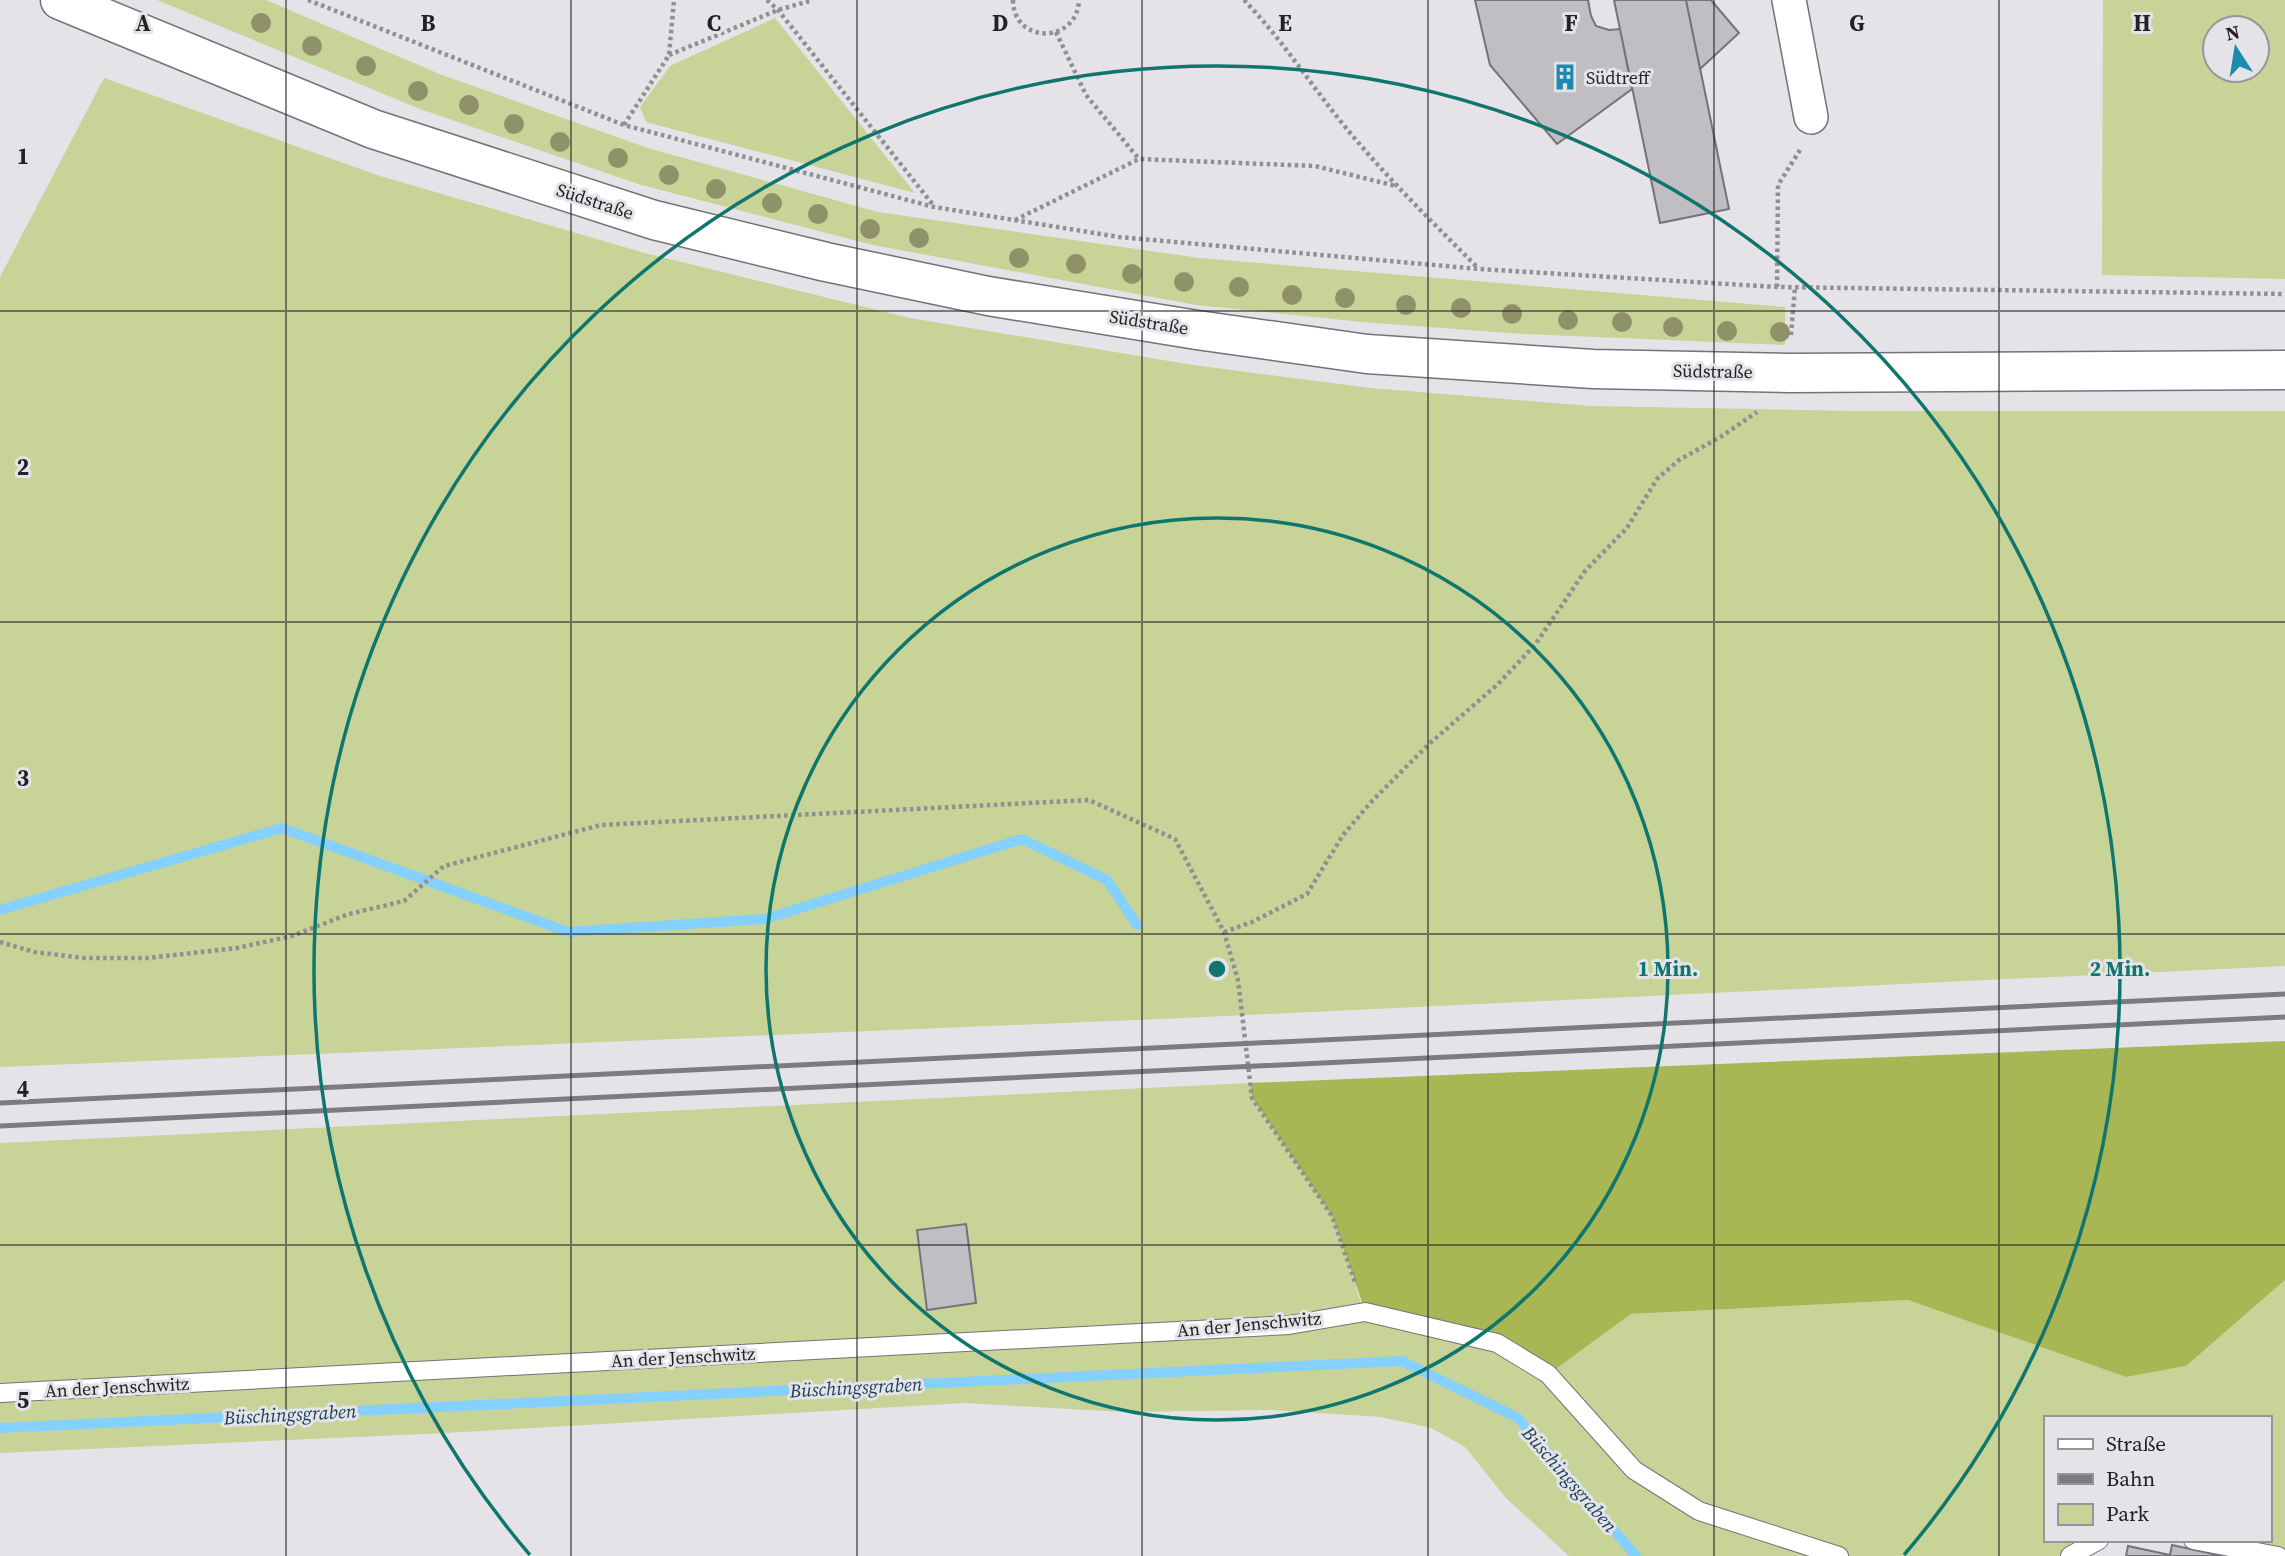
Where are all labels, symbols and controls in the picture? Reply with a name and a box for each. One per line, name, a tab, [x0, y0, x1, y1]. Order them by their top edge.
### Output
text: A	[135, 7, 151, 39]
text: B	[421, 7, 436, 39]
text: C	[707, 7, 721, 39]
text: D	[992, 7, 1008, 39]
text: E	[1278, 7, 1292, 39]
text: F	[1564, 7, 1578, 39]
text: G	[1849, 7, 1865, 39]
text: H	[2133, 7, 2151, 39]
north arrow	[2201, 14, 2271, 84]
text: N	[2223, 18, 2242, 47]
building icon: Südtreff	[1550, 62, 1580, 92]
place label: Südtreff	[1586, 65, 1652, 90]
text: 1	[17, 140, 29, 172]
street label: Südstraße	[553, 177, 637, 225]
street label: Südstraße	[1108, 303, 1190, 341]
street label: Südstraße	[1673, 358, 1753, 384]
text: 2	[17, 451, 29, 483]
text: 3	[17, 762, 29, 794]
text: 1 Min.	[1638, 954, 1698, 983]
text: 2 Min.	[2090, 954, 2150, 983]
centre of rings	[1205, 957, 1229, 981]
text: 4	[17, 1073, 29, 1105]
street label: An der Jenschwitz	[1176, 1305, 1322, 1343]
street label: An der Jenschwitz	[610, 1341, 756, 1373]
street label: An der Jenschwitz	[44, 1371, 190, 1403]
water label: Büschingsgraben	[788, 1371, 923, 1404]
text: 5	[17, 1384, 29, 1416]
water label: Büschingsgraben	[222, 1398, 357, 1431]
legend	[2044, 1416, 2271, 1542]
water label: Büschingsgraben	[1516, 1420, 1624, 1538]
text: Straße	[2106, 1429, 2166, 1458]
text: Bahn	[2106, 1464, 2156, 1493]
text: Park	[2106, 1499, 2150, 1528]

